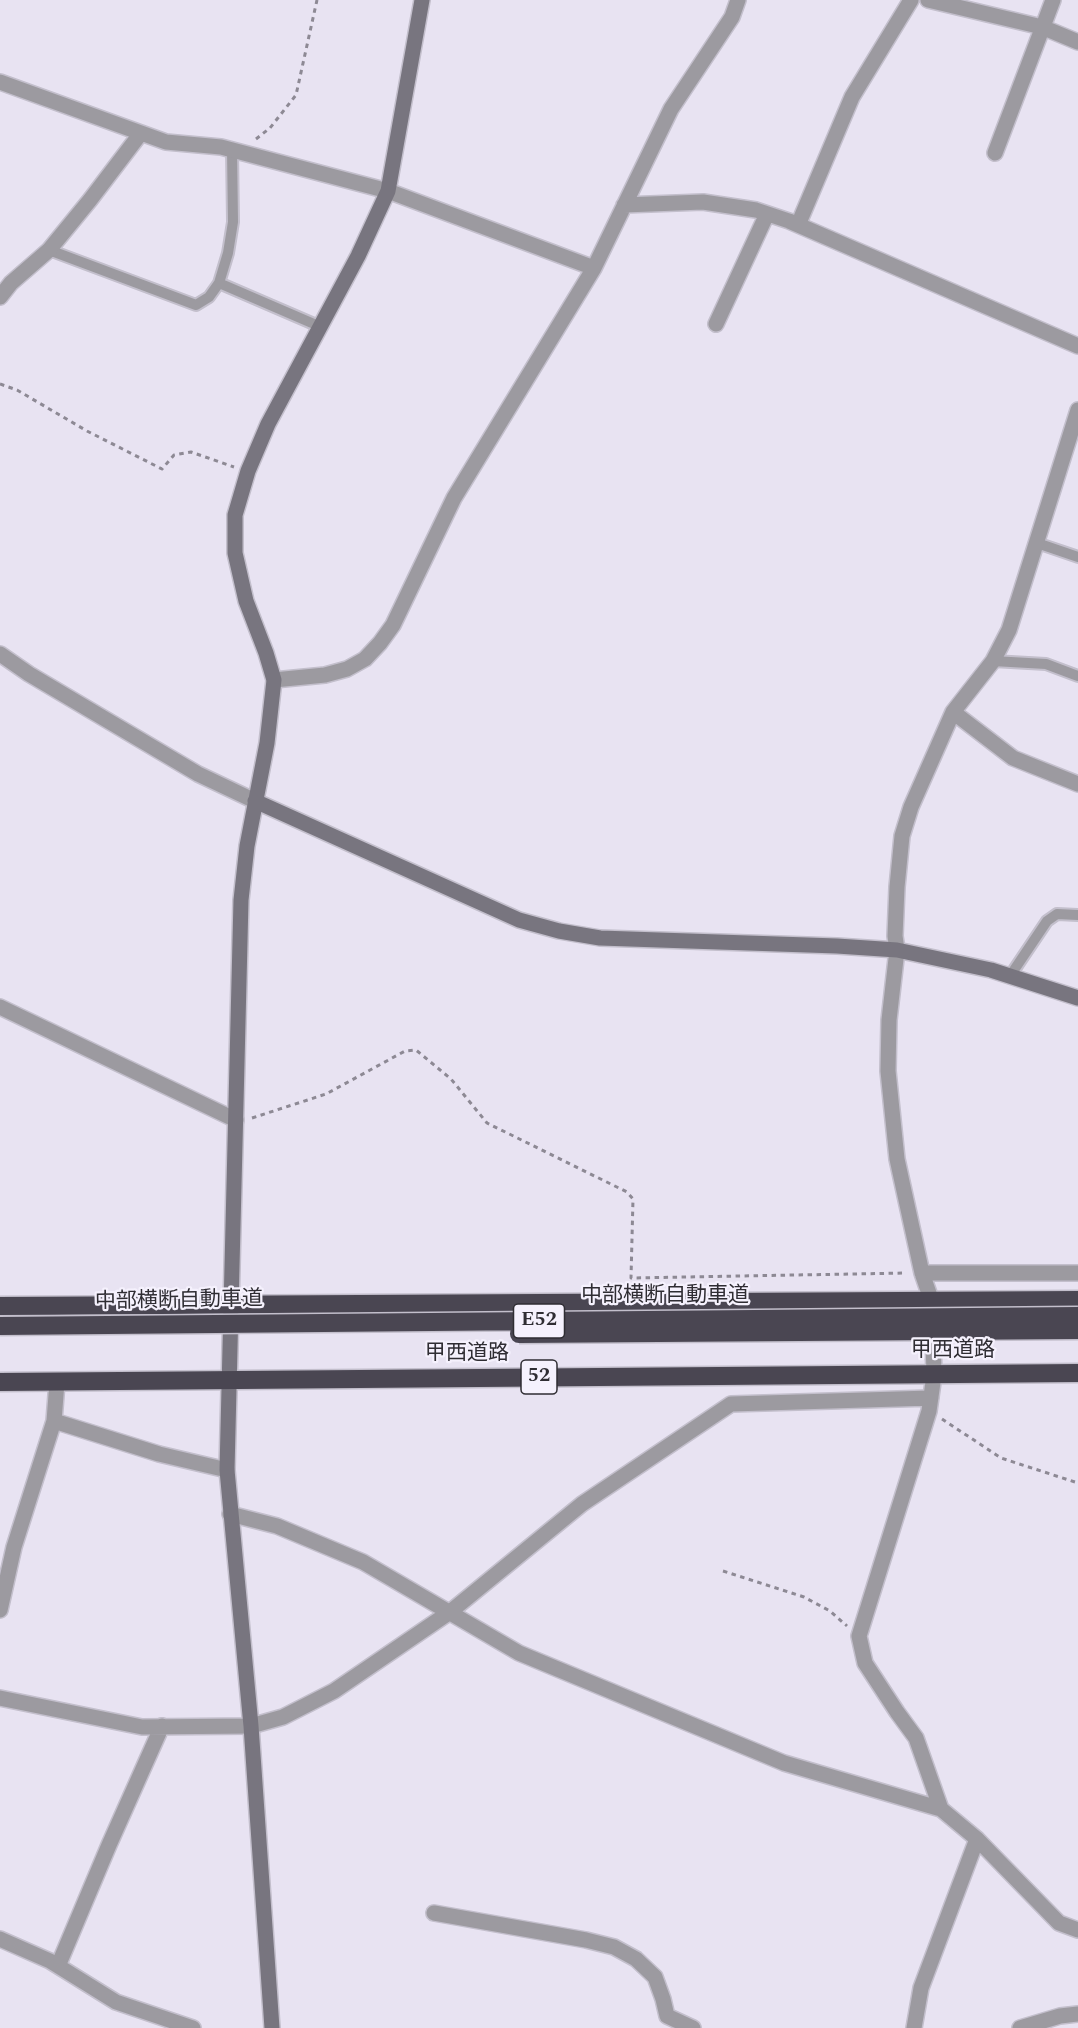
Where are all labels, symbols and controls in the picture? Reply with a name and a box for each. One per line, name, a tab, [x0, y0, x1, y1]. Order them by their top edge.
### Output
street label: 中部横断自動車道	[581, 1284, 749, 1310]
street label: 中部横断自動車道	[95, 1288, 263, 1316]
road number: E52	[514, 1304, 564, 1338]
street label: 甲西道路	[911, 1339, 995, 1365]
street label: 甲西道路	[425, 1342, 509, 1368]
road number: 52	[521, 1360, 557, 1394]

